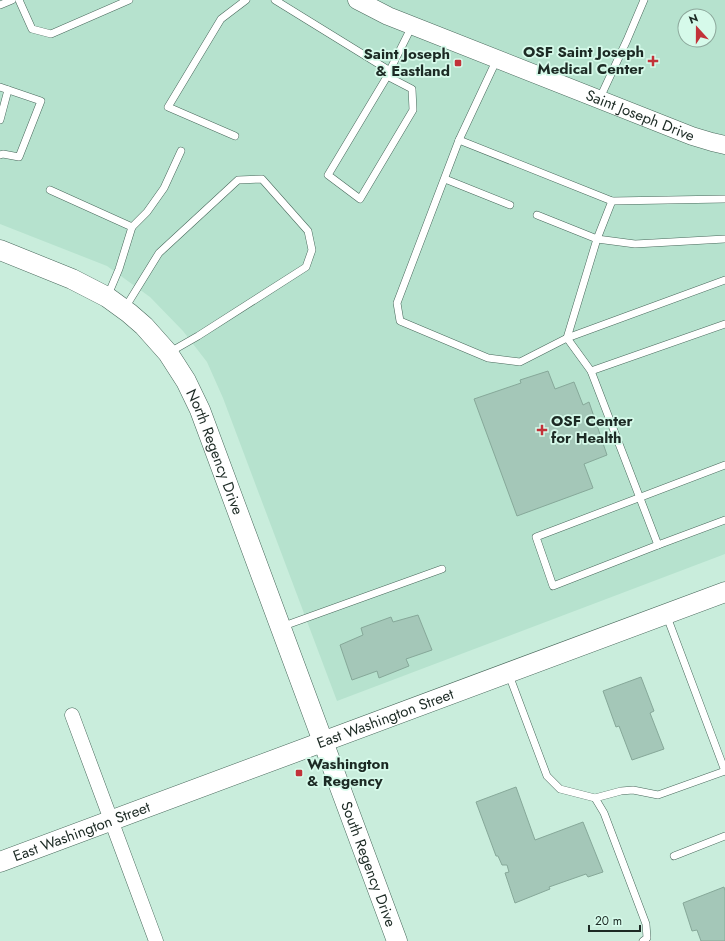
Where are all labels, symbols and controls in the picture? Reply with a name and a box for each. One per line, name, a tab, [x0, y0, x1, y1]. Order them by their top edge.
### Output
north arrow	[677, 8, 717, 48]
text: N	[686, 10, 700, 28]
place label: OSF Saint Joseph Medical Center	[523, 41, 645, 80]
place label: Saint Joseph & Eastland	[363, 43, 450, 82]
marker: OSF Saint Joseph Medical Center	[647, 55, 659, 67]
marker: Saint Joseph & Eastland	[453, 58, 463, 68]
street label: Saint Joseph Drive	[583, 84, 698, 147]
street label: North Regency Drive	[180, 385, 249, 518]
place label: OSF Center for Health	[551, 410, 634, 449]
marker: OSF Center for Health	[536, 424, 548, 436]
street label: East Washington Street	[314, 683, 457, 754]
place label: Washington & Regency	[307, 753, 389, 792]
marker: Washington & Regency	[294, 768, 304, 778]
street label: East Washington Street	[10, 796, 153, 867]
street label: South Regency Drive	[335, 798, 402, 930]
scale bar	[589, 907, 640, 933]
text: 20 m	[595, 912, 622, 930]

